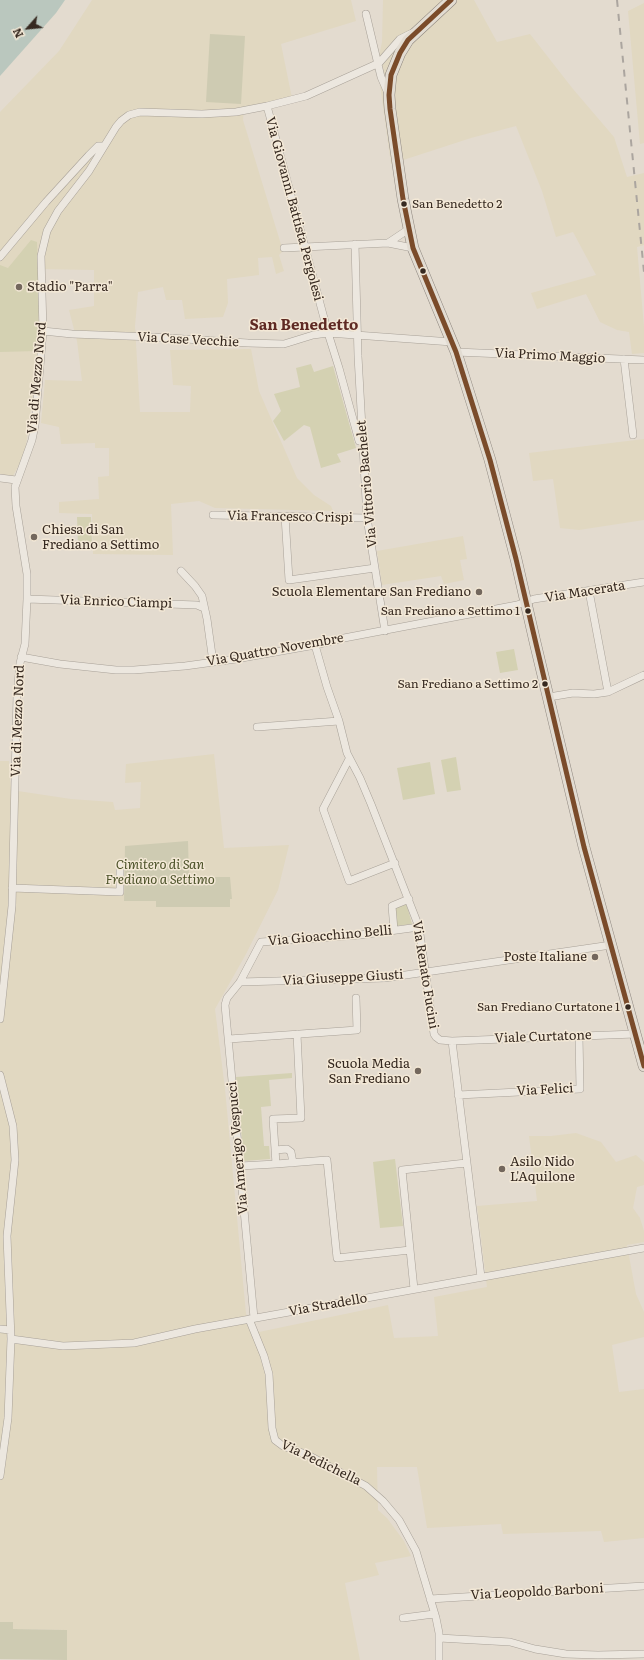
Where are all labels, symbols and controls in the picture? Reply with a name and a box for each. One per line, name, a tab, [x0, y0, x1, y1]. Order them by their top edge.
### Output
north arrow	[8, 8, 48, 48]
text: N	[8, 26, 27, 41]
street label: Via Giovanni Battista Pergolesi	[262, 115, 326, 303]
place label: San Benedetto 2	[412, 197, 502, 211]
marker: San Benedetto 2	[399, 199, 409, 209]
unlabelled marker	[418, 266, 428, 276]
place label: Stadio "Parra"	[27, 279, 113, 295]
marker: Stadio "Parra"	[14, 282, 24, 292]
district label: San Benedetto	[250, 317, 358, 335]
street label: Via di Mezzo Nord	[24, 321, 50, 435]
street label: Via Case Vecchie	[137, 330, 239, 350]
street label: Via Primo Maggio	[494, 345, 606, 367]
street label: Via Vittorio Bachelet	[354, 419, 380, 549]
street label: Via Francesco Crispi	[227, 508, 353, 526]
place label: Chiesa di San Frediano a Settimo	[42, 522, 159, 553]
marker: Chiesa di San Frediano a Settimo	[29, 532, 39, 542]
street label: Via Macerata	[544, 578, 626, 606]
place label: Scuola Elementare San Frediano	[272, 584, 471, 600]
marker: Scuola Elementare San Frediano	[474, 587, 484, 597]
street label: Via Enrico Ciampi	[60, 592, 172, 612]
place label: San Frediano a Settimo 1	[381, 604, 520, 618]
marker: San Frediano a Settimo 1	[523, 606, 533, 616]
street label: Via Quattro Novembre	[205, 630, 345, 670]
street label: Via di Mezzo Nord	[8, 665, 28, 777]
place label: San Frediano a Settimo 2	[397, 677, 538, 691]
marker: San Frediano a Settimo 2	[540, 679, 550, 689]
park label: Cimitero di San Frediano a Settimo	[105, 857, 215, 888]
street label: Via Renato Fucini	[409, 920, 441, 1030]
street label: Via Gioacchino Belli	[267, 923, 393, 949]
place label: Poste Italiane	[503, 949, 587, 965]
marker: Poste Italiane	[590, 952, 600, 962]
street label: Via Giuseppe Giusti	[282, 967, 404, 989]
place label: San Frediano Curtatone 1	[477, 1000, 620, 1014]
marker: San Frediano Curtatone 1	[623, 1002, 633, 1012]
street label: Viale Curtatone	[494, 1028, 592, 1046]
place label: Scuola Media San Frediano	[327, 1056, 410, 1087]
marker: Scuola Media San Frediano	[413, 1066, 423, 1076]
street label: Via Amerigo Vespucci	[224, 1081, 252, 1215]
street label: Via Felici	[516, 1081, 574, 1099]
place label: Asilo Nido L'Aquilone	[510, 1154, 575, 1185]
marker: Asilo Nido L'Aquilone	[497, 1164, 507, 1174]
street label: Via Stradello	[287, 1290, 369, 1320]
street label: Via Pedichella	[278, 1437, 364, 1489]
street label: Via Leopoldo Barboni	[470, 1581, 604, 1603]

